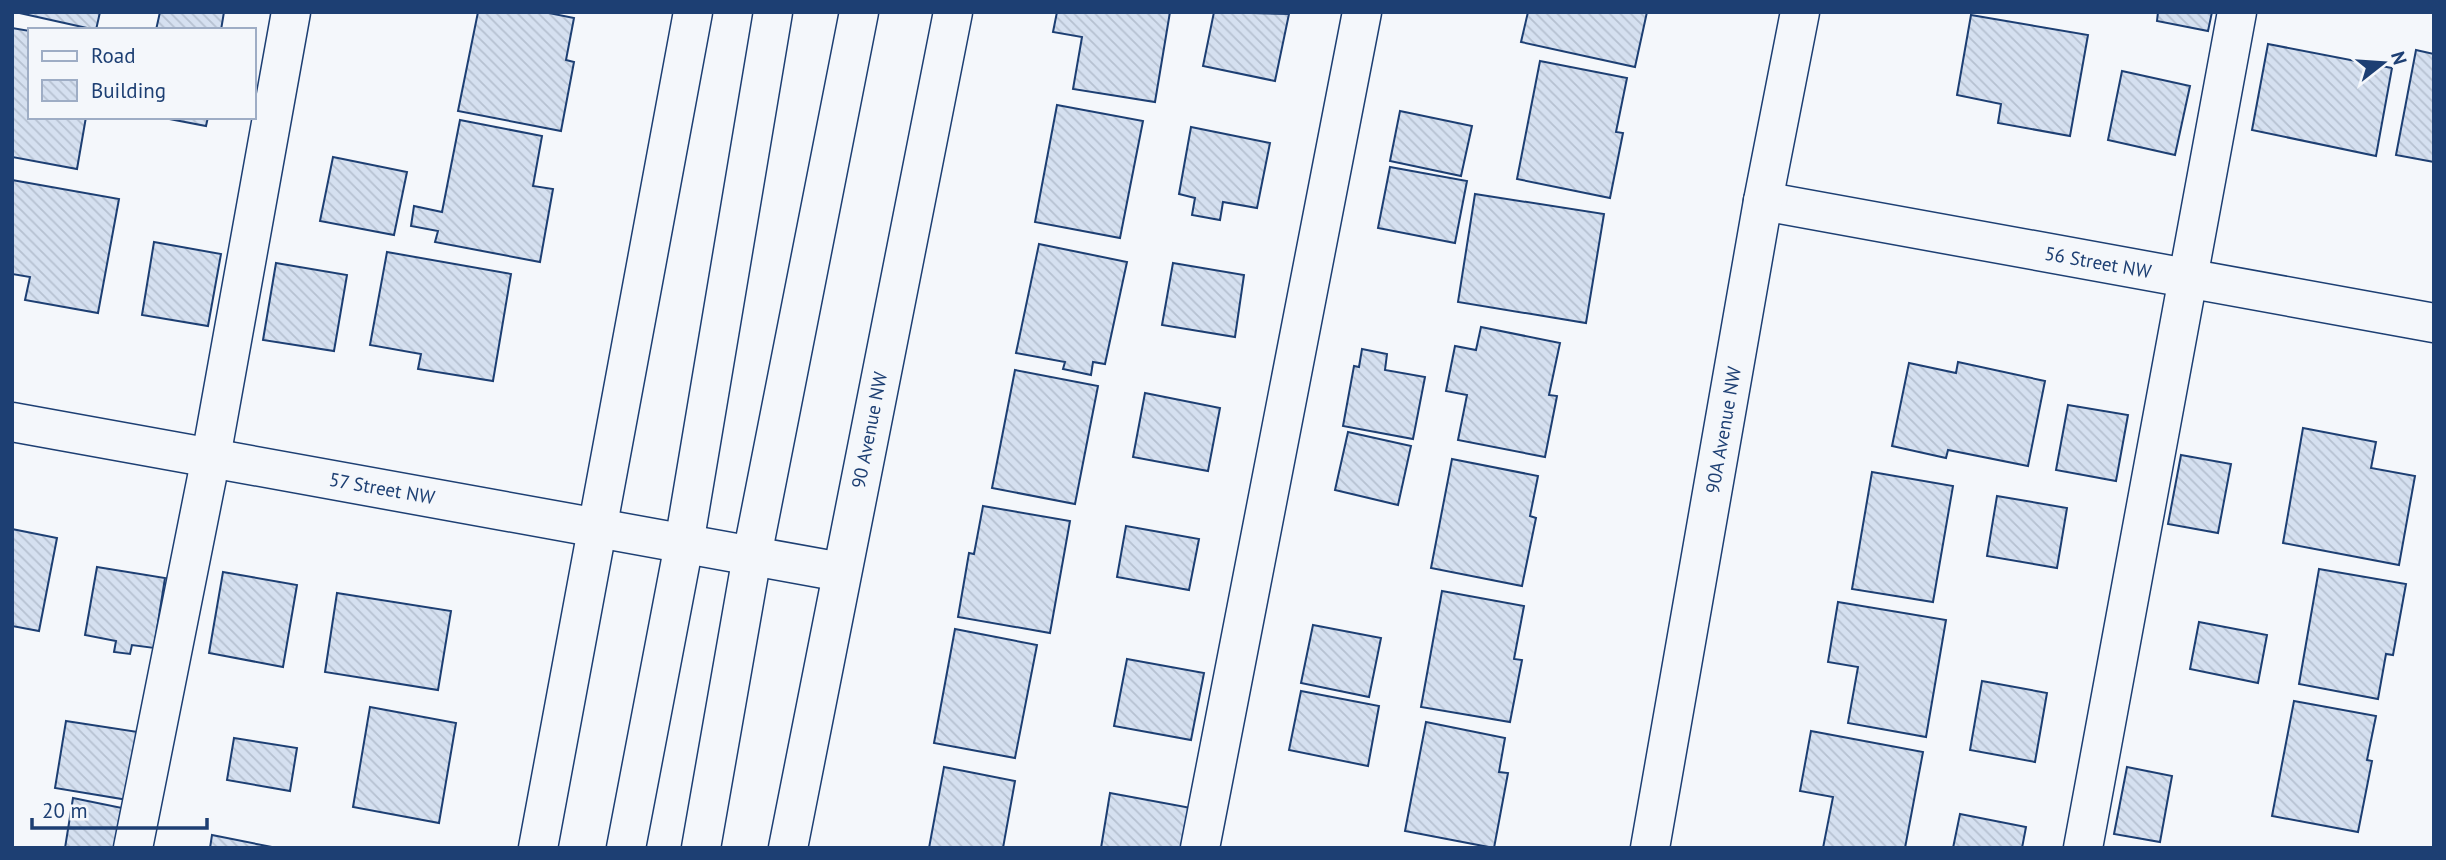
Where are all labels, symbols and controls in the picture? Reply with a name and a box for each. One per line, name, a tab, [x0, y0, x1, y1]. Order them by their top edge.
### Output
legend	[28, 28, 256, 119]
north arrow	[2348, 28, 2418, 98]
text: Road	[91, 42, 135, 69]
text: N	[2386, 49, 2413, 68]
text: Building	[91, 77, 166, 104]
street label: 56 Street NW	[2043, 241, 2153, 283]
street label: 90A Avenue NW	[1700, 364, 1746, 495]
street label: 90 Avenue NW	[846, 369, 892, 490]
street label: 57 Street NW	[327, 467, 437, 509]
scale bar	[32, 786, 206, 830]
text: 20 m	[42, 797, 88, 824]

